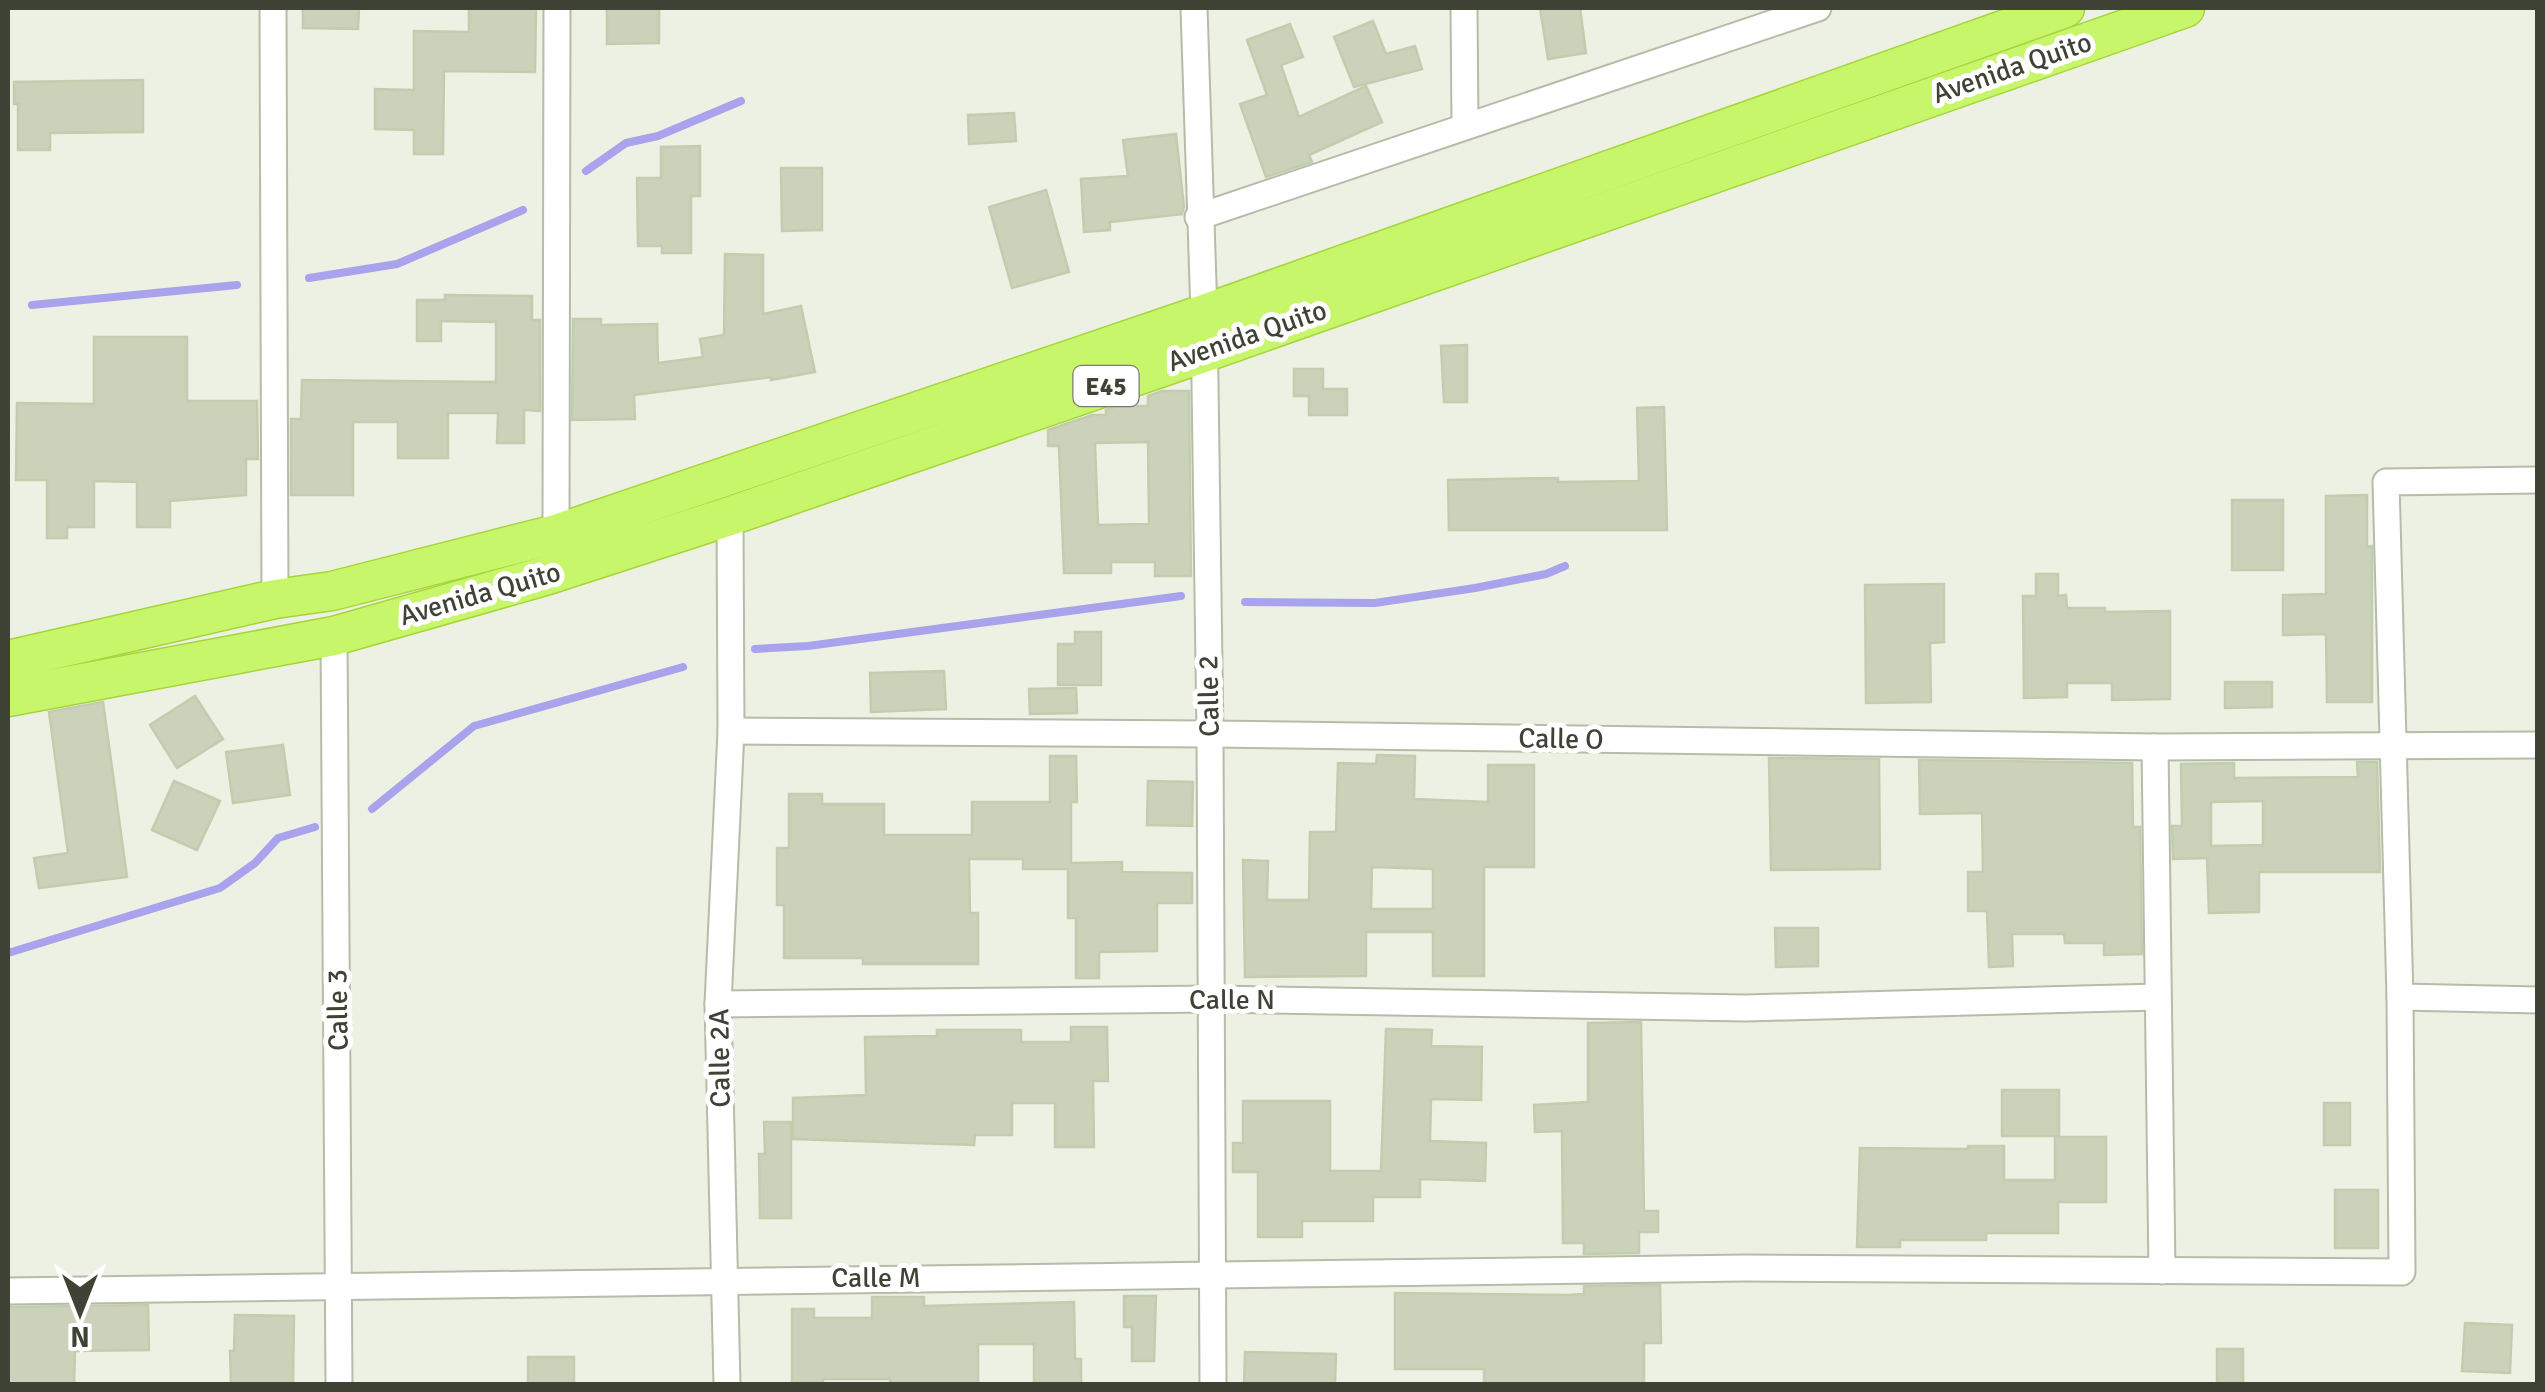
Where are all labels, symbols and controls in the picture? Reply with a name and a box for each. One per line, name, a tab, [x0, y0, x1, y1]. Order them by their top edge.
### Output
street label: Avenida Quito	[1928, 25, 2096, 111]
street label: Avenida Quito	[1163, 293, 1331, 379]
road number: E45	[1074, 366, 1138, 406]
street label: Avenida Quito	[395, 555, 565, 633]
street label: Calle 2	[1191, 655, 1227, 737]
street label: Calle O	[1518, 721, 1604, 757]
street label: Calle 3	[320, 969, 356, 1051]
street label: Calle N	[1189, 983, 1275, 1017]
street label: Calle 2A	[702, 1008, 738, 1108]
street label: Calle M	[831, 1261, 921, 1295]
north arrow	[30, 1262, 130, 1362]
text: N	[70, 1319, 90, 1353]

